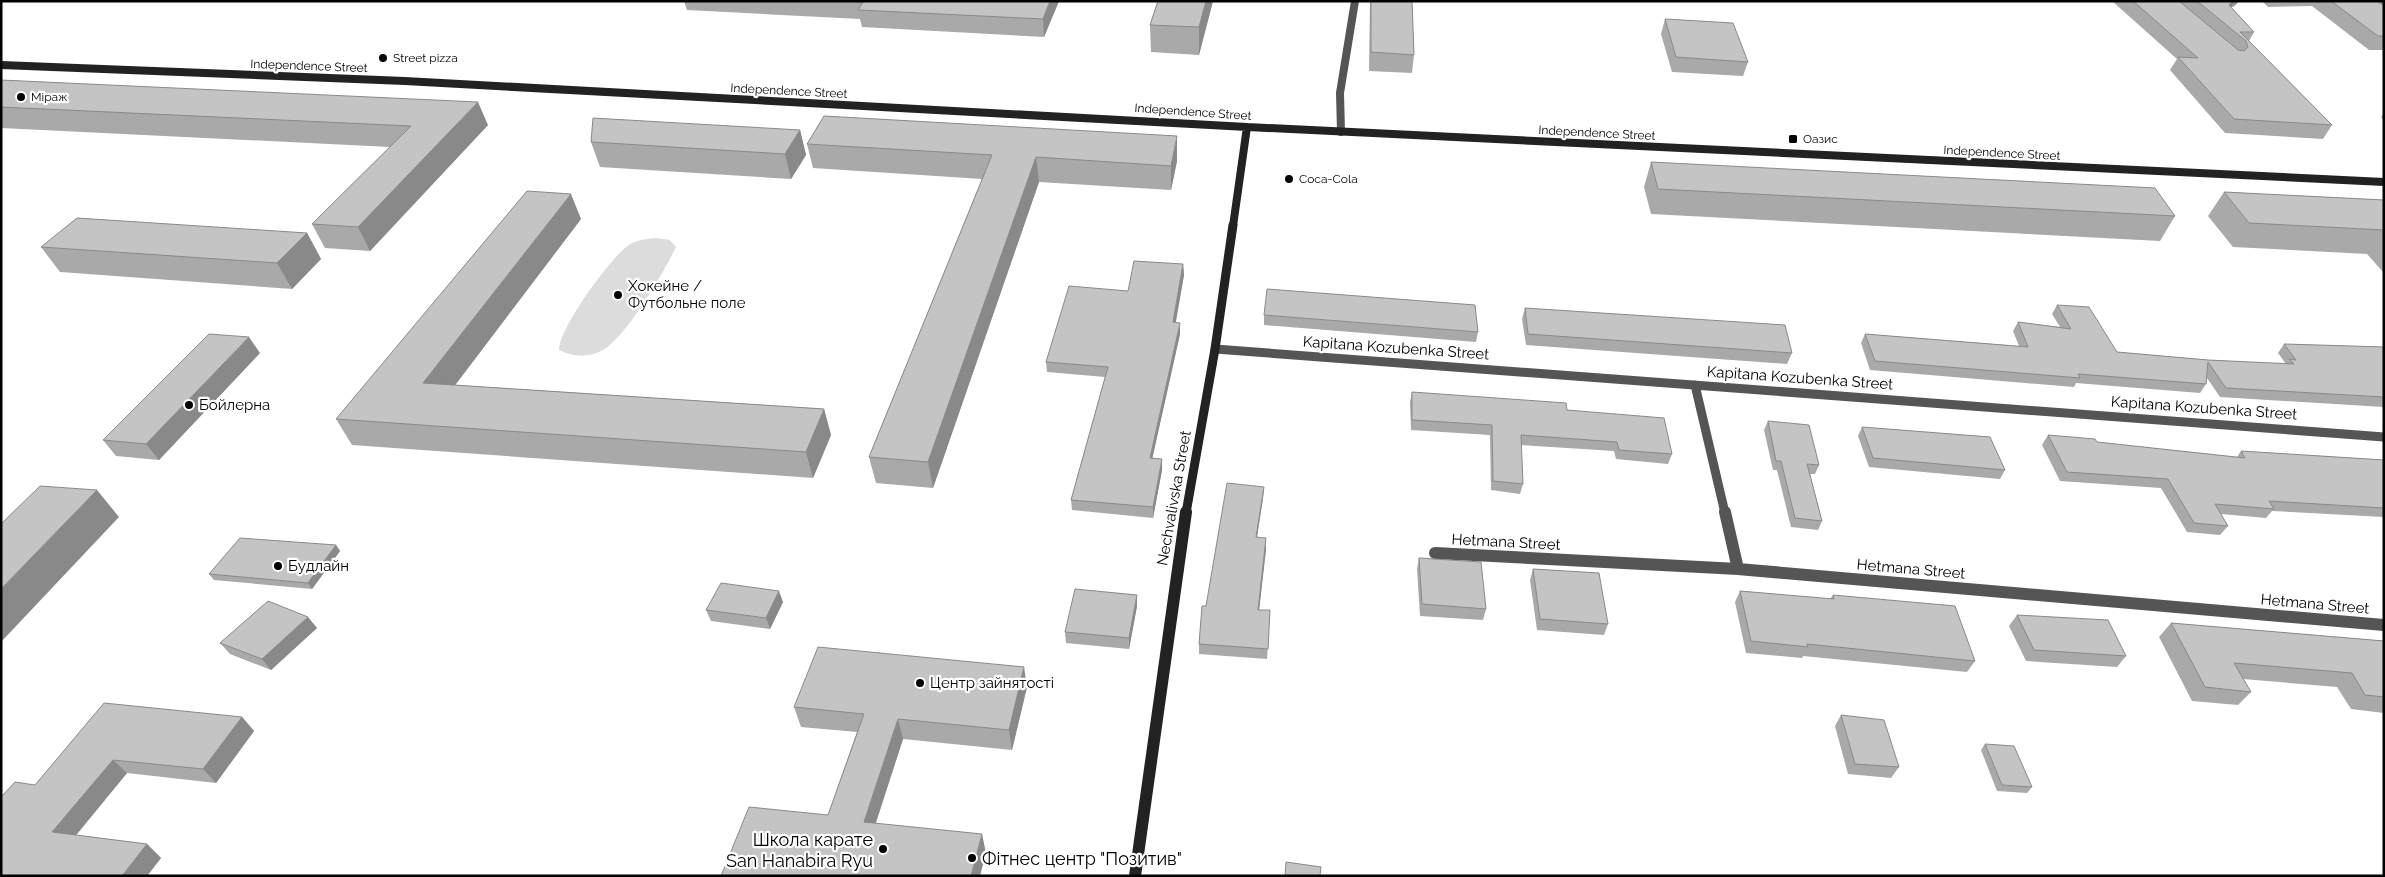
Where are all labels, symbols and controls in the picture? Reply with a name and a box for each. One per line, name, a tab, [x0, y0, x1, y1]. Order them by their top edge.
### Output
place label: Street pizza	[393, 51, 458, 65]
marker: Street pizza	[377, 52, 389, 64]
street label: Independence Street	[250, 57, 368, 75]
street label: Independence Street	[730, 81, 848, 101]
place label: Міраж	[31, 90, 68, 104]
marker: Міраж	[15, 91, 27, 103]
street label: Independence Street	[1134, 101, 1252, 123]
street label: Independence Street	[1538, 123, 1656, 143]
place label: Оазис	[1803, 132, 1838, 146]
marker: Оазис	[1787, 133, 1799, 145]
street label: Independence Street	[1943, 143, 2061, 163]
place label: Coca-Cola	[1299, 172, 1358, 186]
marker: Coca-Cola	[1283, 173, 1295, 185]
place label: Хокейне / Футбольне поле	[628, 277, 746, 312]
marker: Хокейне / Футбольне поле	[612, 289, 624, 301]
street label: Kapitana Kozubenka Street	[1302, 333, 1490, 363]
street label: Kapitana Kozubenka Street	[1706, 363, 1894, 393]
street label: Kapitana Kozubenka Street	[2110, 393, 2298, 423]
place label: Бойлерна	[199, 396, 270, 414]
marker: Бойлерна	[183, 399, 195, 411]
street label: Nechvalivska Street	[1153, 429, 1195, 567]
street label: Hetmana Street	[1451, 530, 1561, 554]
street label: Hetmana Street	[1856, 555, 1966, 583]
place label: Будлайн	[288, 557, 349, 575]
marker: Будлайн	[272, 560, 284, 572]
street label: Hetmana Street	[2260, 590, 2370, 618]
place label: Центр зайнятості	[930, 674, 1054, 692]
marker: Центр зайнятості	[914, 677, 926, 689]
place label: Школа карате San Hanabira Ryu	[726, 829, 873, 871]
marker: Школа карате San Hanabira Ryu	[877, 843, 889, 855]
place label: Фітнес центр "Позитив"	[982, 848, 1182, 869]
marker: Фітнес центр "Позитив"	[966, 852, 978, 864]

